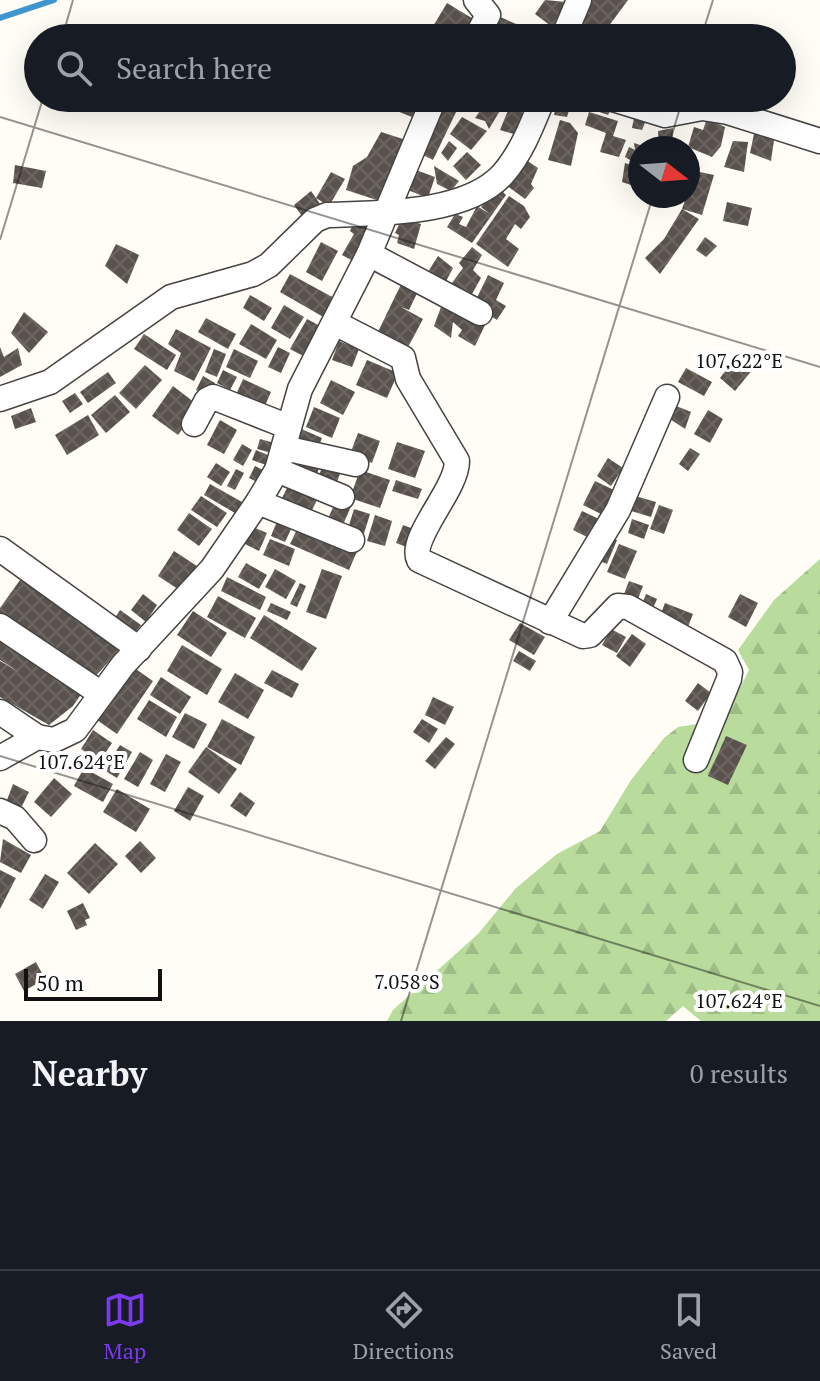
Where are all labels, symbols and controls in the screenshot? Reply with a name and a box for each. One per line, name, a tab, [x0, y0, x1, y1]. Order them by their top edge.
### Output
search box	[24, 24, 796, 112]
icon: search	[52, 46, 96, 90]
text: Search here	[116, 48, 272, 88]
north arrow	[628, 136, 700, 208]
text: 107.622°E	[695, 347, 783, 374]
text: 107.624°E	[37, 748, 125, 775]
scale bar	[24, 965, 162, 1001]
text: 50 m	[36, 968, 84, 997]
text: 7.058°S	[374, 968, 440, 995]
text: 107.624°E	[695, 987, 783, 1014]
text: Nearby	[32, 1051, 147, 1096]
text: 0 results	[690, 1056, 788, 1090]
tab: Map	[103, 1288, 147, 1365]
tab: Directions	[353, 1288, 454, 1365]
tab: Saved	[660, 1288, 717, 1365]

